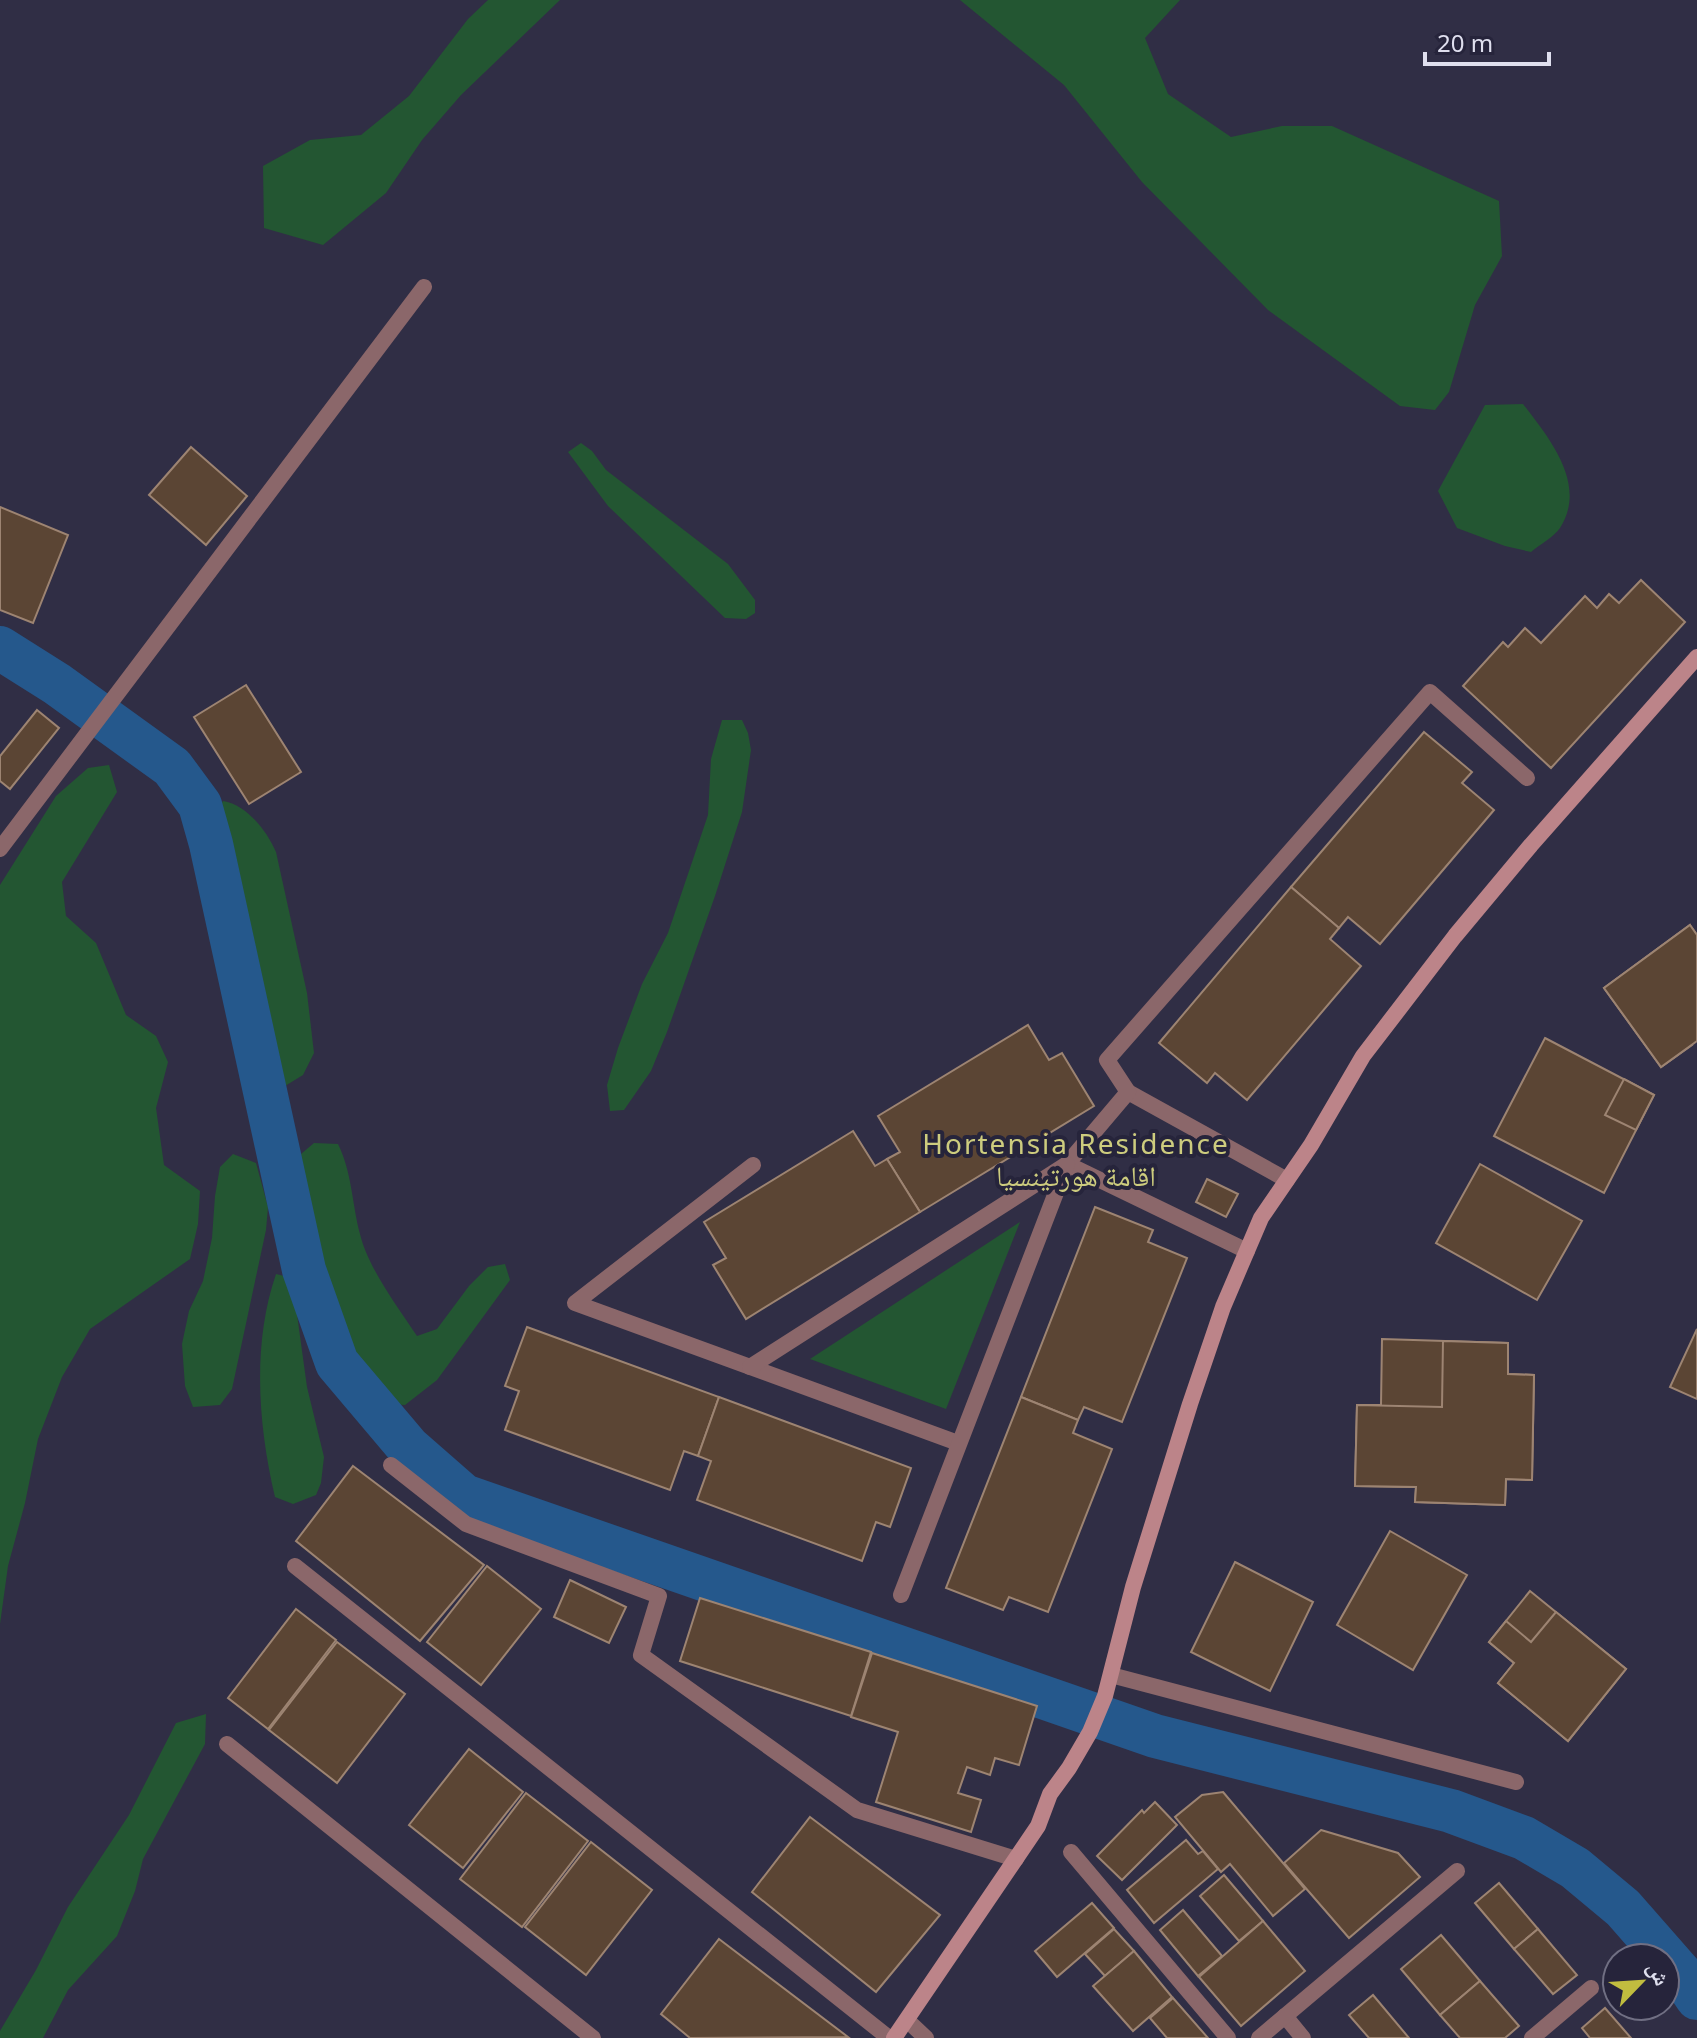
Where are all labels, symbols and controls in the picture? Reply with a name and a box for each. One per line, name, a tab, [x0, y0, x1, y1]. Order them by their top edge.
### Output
scale bar	[1425, 16, 1549, 66]
text: 20 m	[1437, 26, 1493, 59]
district label: Hortensia Residence اقامة هورتينسيا	[922, 1124, 1230, 1194]
north arrow	[1601, 1942, 1681, 2022]
text: ش	[1642, 1956, 1679, 1990]

